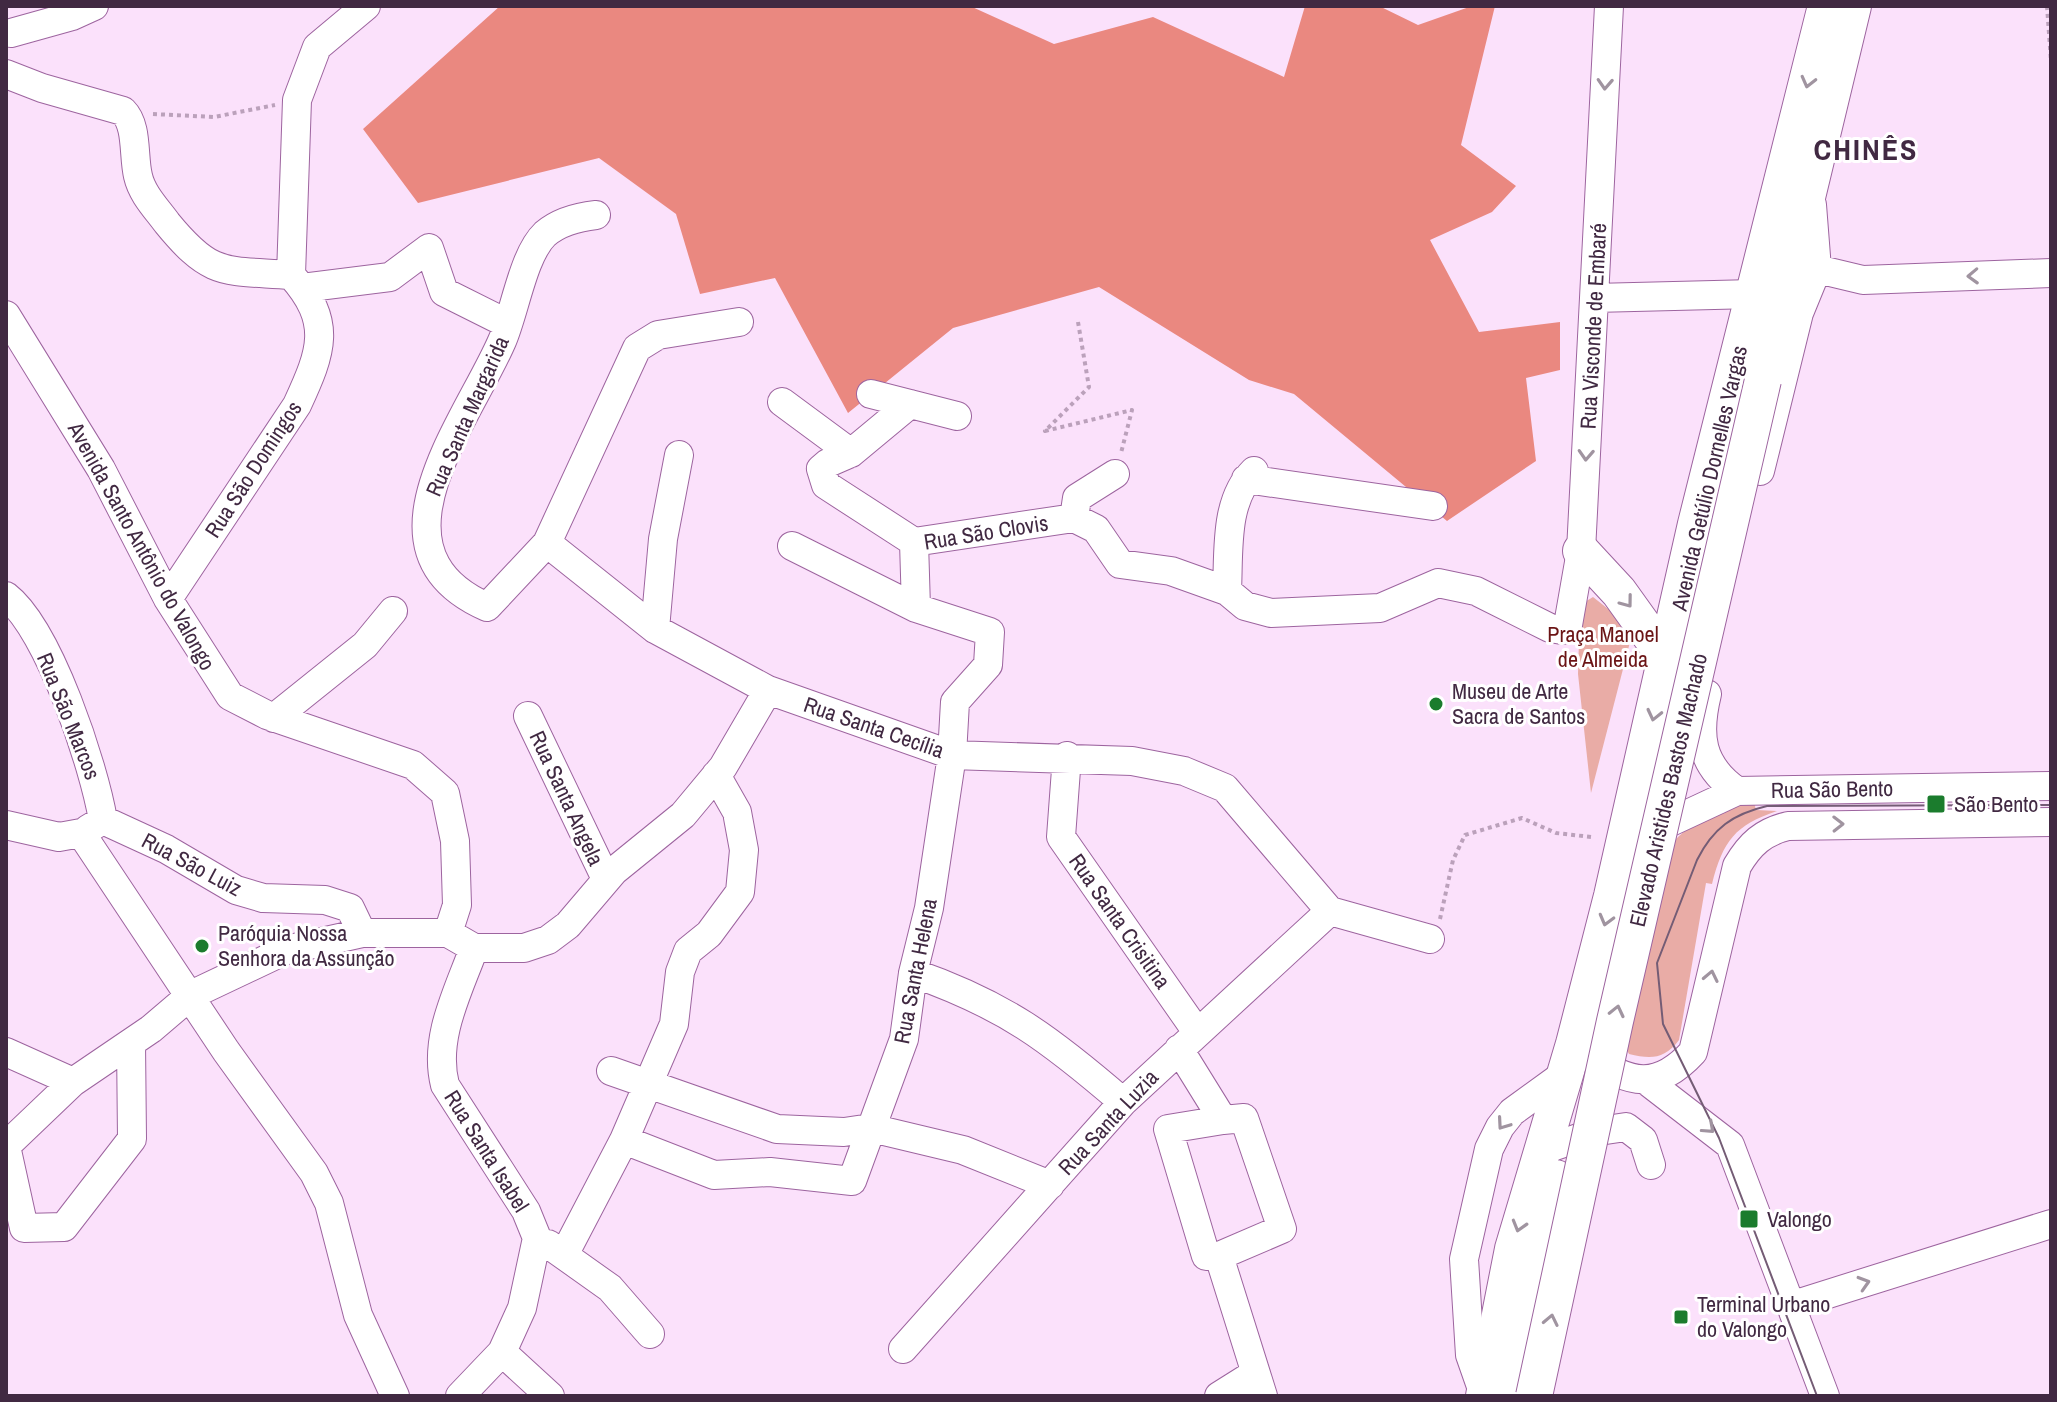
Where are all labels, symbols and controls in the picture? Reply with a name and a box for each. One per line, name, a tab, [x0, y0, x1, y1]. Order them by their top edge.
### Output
one-way arrow	[1801, 75, 1818, 88]
one-way arrow	[1597, 78, 1614, 91]
district label: CHINÊS	[1814, 129, 1918, 169]
street label: Rua Visconde de Embaré	[1573, 222, 1613, 430]
one-way arrow	[1966, 267, 1979, 284]
street label: Rua Santa Margarida	[418, 331, 516, 501]
street label: Avenida Getúlio Dornelles Vargas	[1664, 343, 1754, 614]
street label: Rua São Domingos	[198, 395, 308, 543]
street label: Avenida Santo Antônio do Valongo	[61, 416, 223, 675]
one-way arrow	[1578, 449, 1595, 462]
street label: Rua São Clovis	[922, 507, 1050, 557]
one-way arrow	[1617, 594, 1632, 608]
park label: Praça Manoel de Almeida	[1547, 619, 1659, 674]
street label: Rua São Marcos	[30, 648, 108, 784]
street label: Elevado Aristides Bastos Machado	[1622, 650, 1714, 930]
place label: Museu de Arte Sacra de Santos	[1452, 676, 1585, 731]
street label: Rua Santa Cecília	[800, 689, 948, 765]
marker: Museu de Arte Sacra de Santos	[1427, 695, 1445, 713]
one-way arrow	[1646, 708, 1663, 722]
street label: Rua Santa Angela	[523, 726, 611, 870]
street label: Rua São Bento	[1771, 773, 1893, 805]
place label: São Bento	[1954, 789, 2038, 819]
marker: São Bento	[1925, 793, 1947, 815]
one-way arrow	[1832, 816, 1845, 833]
street label: Rua São Luiz	[137, 825, 247, 903]
street label: Rua Santa Crisitina	[1062, 847, 1178, 995]
street label: Rua Santa Helena	[886, 896, 944, 1046]
one-way arrow	[1598, 913, 1615, 927]
place label: Paróquia Nossa Senhora da Assunção	[218, 918, 395, 973]
marker: Paróquia Nossa Senhora da Assunção	[193, 937, 211, 955]
one-way arrow	[1702, 969, 1719, 983]
one-way arrow	[1608, 1004, 1625, 1018]
street label: Rua Santa Luzia	[1051, 1063, 1165, 1181]
street label: Rua Santa Isabel	[438, 1084, 536, 1218]
one-way arrow	[1498, 1116, 1513, 1130]
one-way arrow	[1699, 1118, 1714, 1133]
place label: Valongo	[1767, 1204, 1832, 1234]
marker: Valongo	[1738, 1208, 1760, 1230]
one-way arrow	[1512, 1218, 1528, 1232]
one-way arrow	[1857, 1276, 1871, 1292]
place label: Terminal Urbano do Valongo	[1697, 1289, 1830, 1344]
marker: Terminal Urbano do Valongo	[1672, 1308, 1690, 1326]
one-way arrow	[1542, 1313, 1559, 1327]

